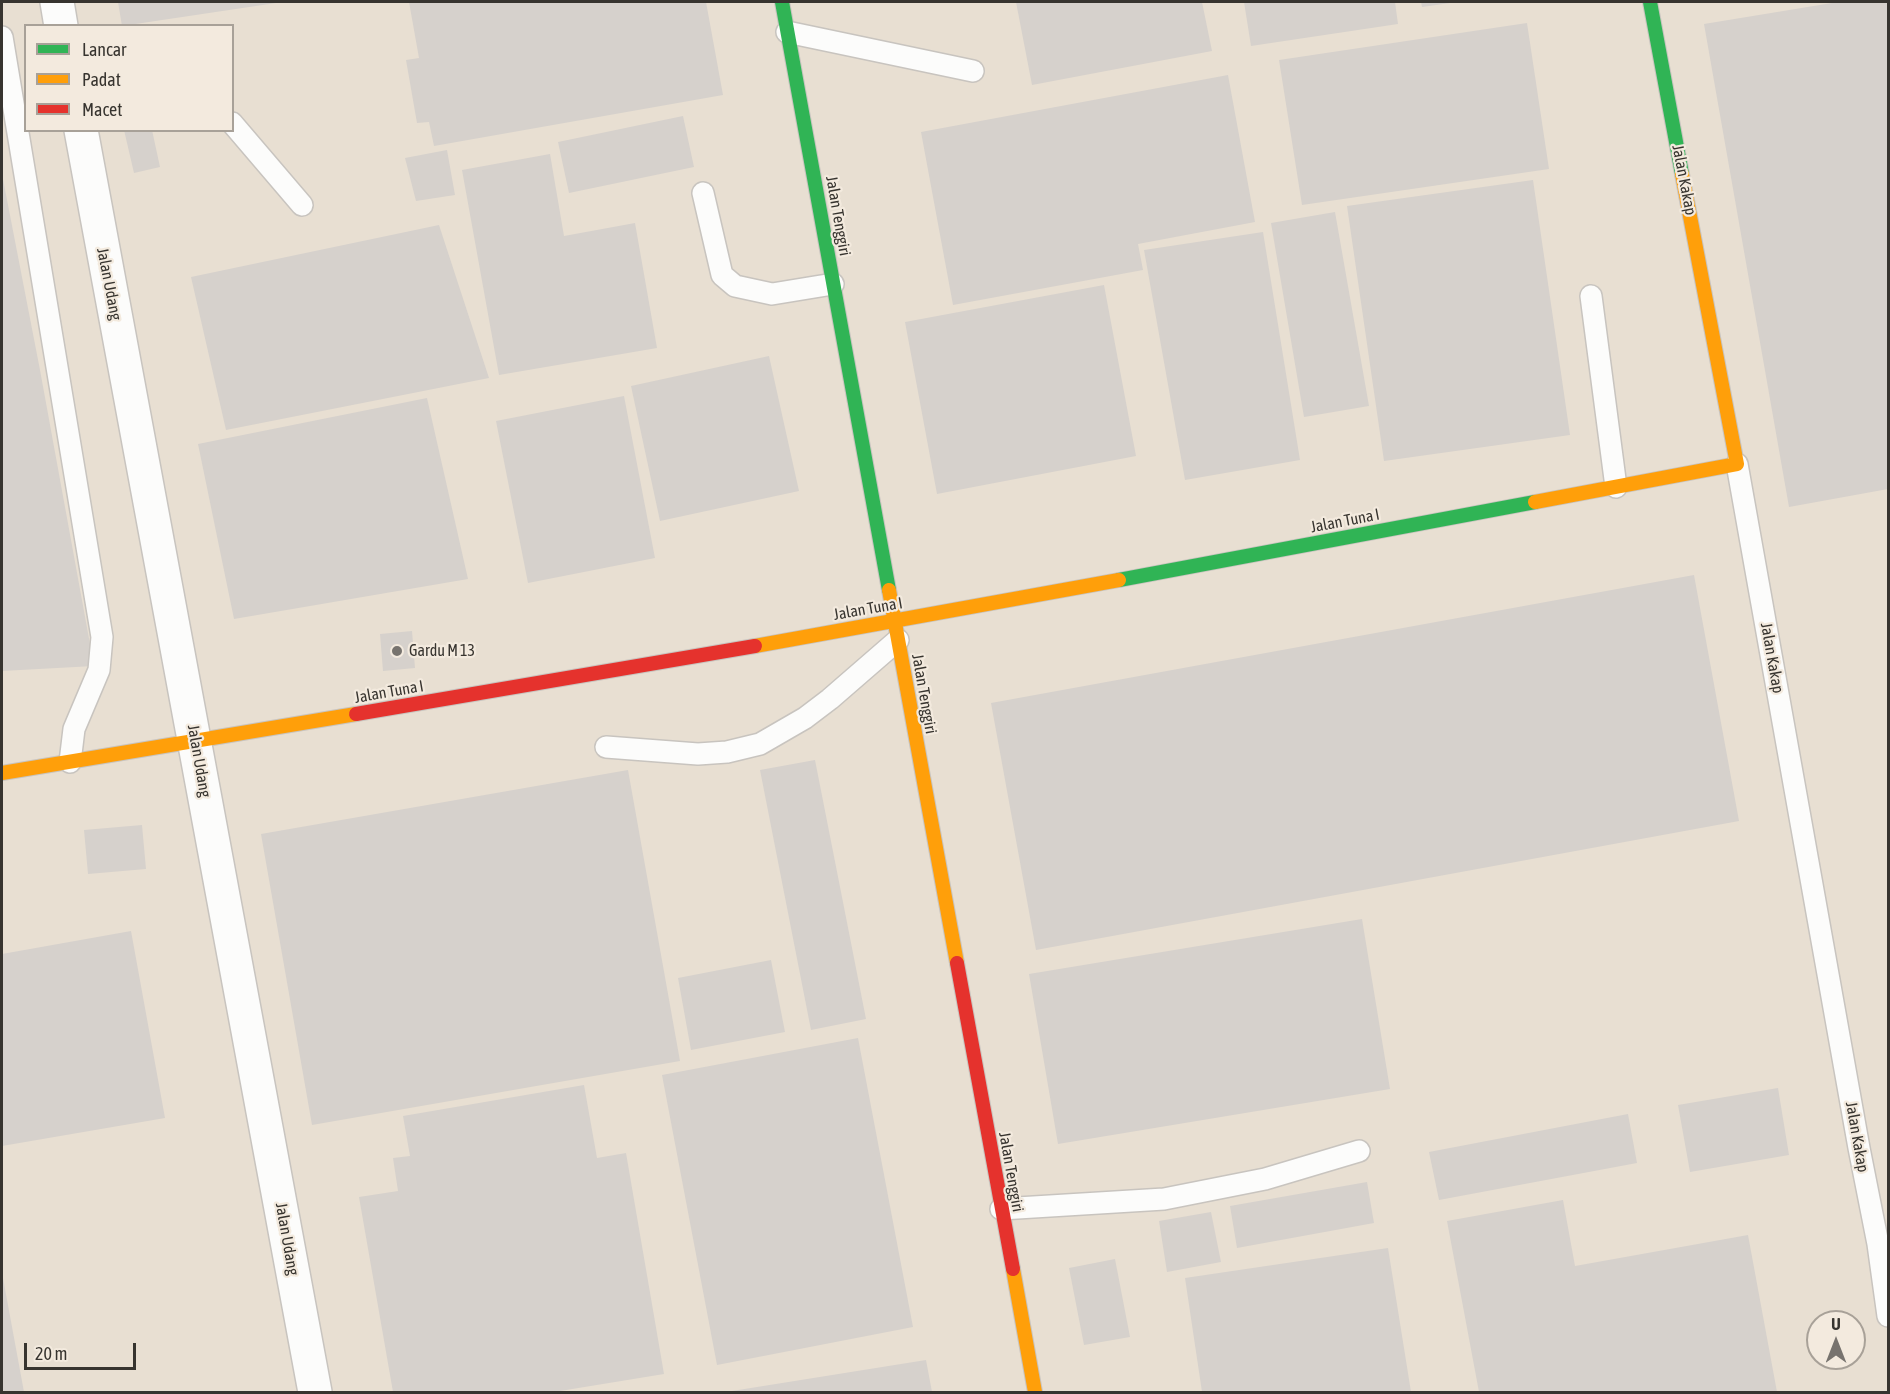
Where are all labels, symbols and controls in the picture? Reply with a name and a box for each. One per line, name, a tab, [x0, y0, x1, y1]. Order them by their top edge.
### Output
legend	[24, 24, 234, 132]
text: Lancar	[82, 39, 126, 60]
text: Padat	[82, 69, 121, 90]
text: Macet	[82, 99, 122, 120]
street label: Jalan Kakap	[1668, 143, 1700, 217]
street label: Jalan Tenggiri	[822, 175, 854, 257]
street label: Jalan Udang	[93, 246, 125, 322]
street label: Jalan Tuna I	[1309, 505, 1381, 537]
street label: Jalan Tuna I	[832, 594, 904, 624]
street label: Jalan Kakap	[1756, 621, 1788, 695]
place label: Gardu M 13	[409, 641, 475, 661]
marker: Gardu M 13	[390, 644, 404, 658]
street label: Jalan Tenggiri	[908, 653, 940, 735]
street label: Jalan Tuna I	[353, 677, 425, 707]
street label: Jalan Udang	[183, 723, 215, 799]
street label: Jalan Kakap	[1841, 1100, 1873, 1174]
street label: Jalan Tenggiri	[995, 1131, 1027, 1213]
street label: Jalan Udang	[271, 1201, 303, 1277]
north arrow	[1806, 1310, 1866, 1370]
text: U	[1831, 1315, 1841, 1333]
scale bar	[27, 1331, 140, 1369]
text: 20 m	[35, 1343, 67, 1364]

